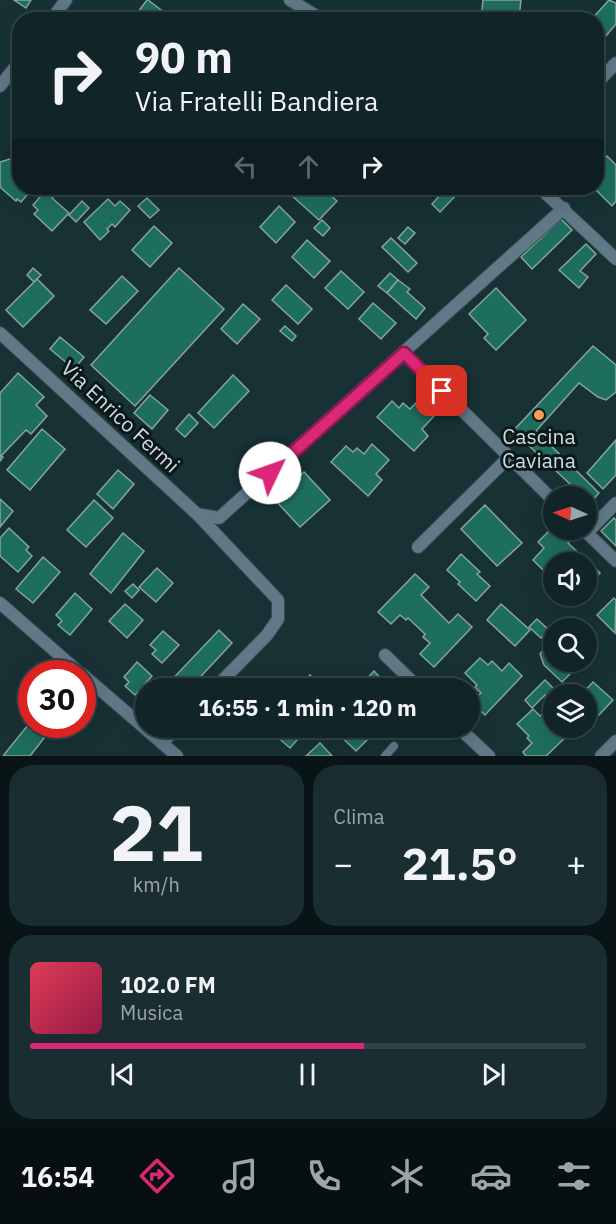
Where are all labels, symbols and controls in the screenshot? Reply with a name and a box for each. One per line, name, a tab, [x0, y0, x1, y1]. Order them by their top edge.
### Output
text: 90 m	[135, 30, 233, 85]
icon: right	[36, 36, 114, 114]
text: Via Fratelli Bandiera	[135, 83, 378, 118]
icon: left	[229, 150, 262, 183]
icon: ahead	[292, 150, 325, 183]
icon: right	[355, 150, 388, 183]
street label: Via Enrico Fermi	[55, 354, 186, 479]
pin	[416, 365, 467, 416]
icon: arrive	[425, 374, 458, 407]
marker: Cascina Caviana	[532, 408, 546, 422]
place label: Cascina Caviana	[502, 422, 576, 474]
position arrow	[238, 441, 302, 505]
north arrow	[543, 486, 597, 540]
map controls	[543, 486, 597, 738]
button: sound	[543, 552, 597, 606]
button: search	[543, 618, 597, 672]
speed limit sign: 30	[18, 660, 96, 738]
button: layers	[543, 684, 597, 738]
text: 16:55 · 1 min · 120 m	[198, 693, 417, 722]
text: 21	[109, 781, 203, 882]
text: Clima	[334, 803, 385, 830]
text: 21.5°	[402, 834, 518, 892]
text: −	[334, 842, 353, 885]
text: +	[566, 842, 586, 885]
text: km/h	[133, 871, 180, 898]
text: 102.0 FM	[120, 970, 216, 999]
text: Musica	[120, 999, 183, 1026]
icon: previous	[106, 1058, 139, 1091]
icon: pause	[291, 1058, 324, 1091]
icon: next	[477, 1058, 510, 1091]
icon: directions	[136, 1155, 178, 1197]
icon: music	[219, 1155, 261, 1197]
icon: phone	[303, 1155, 345, 1197]
icon: climate	[386, 1155, 428, 1197]
icon: car	[470, 1155, 512, 1197]
icon: filters	[553, 1155, 595, 1197]
text: 16:54	[21, 1159, 94, 1194]

